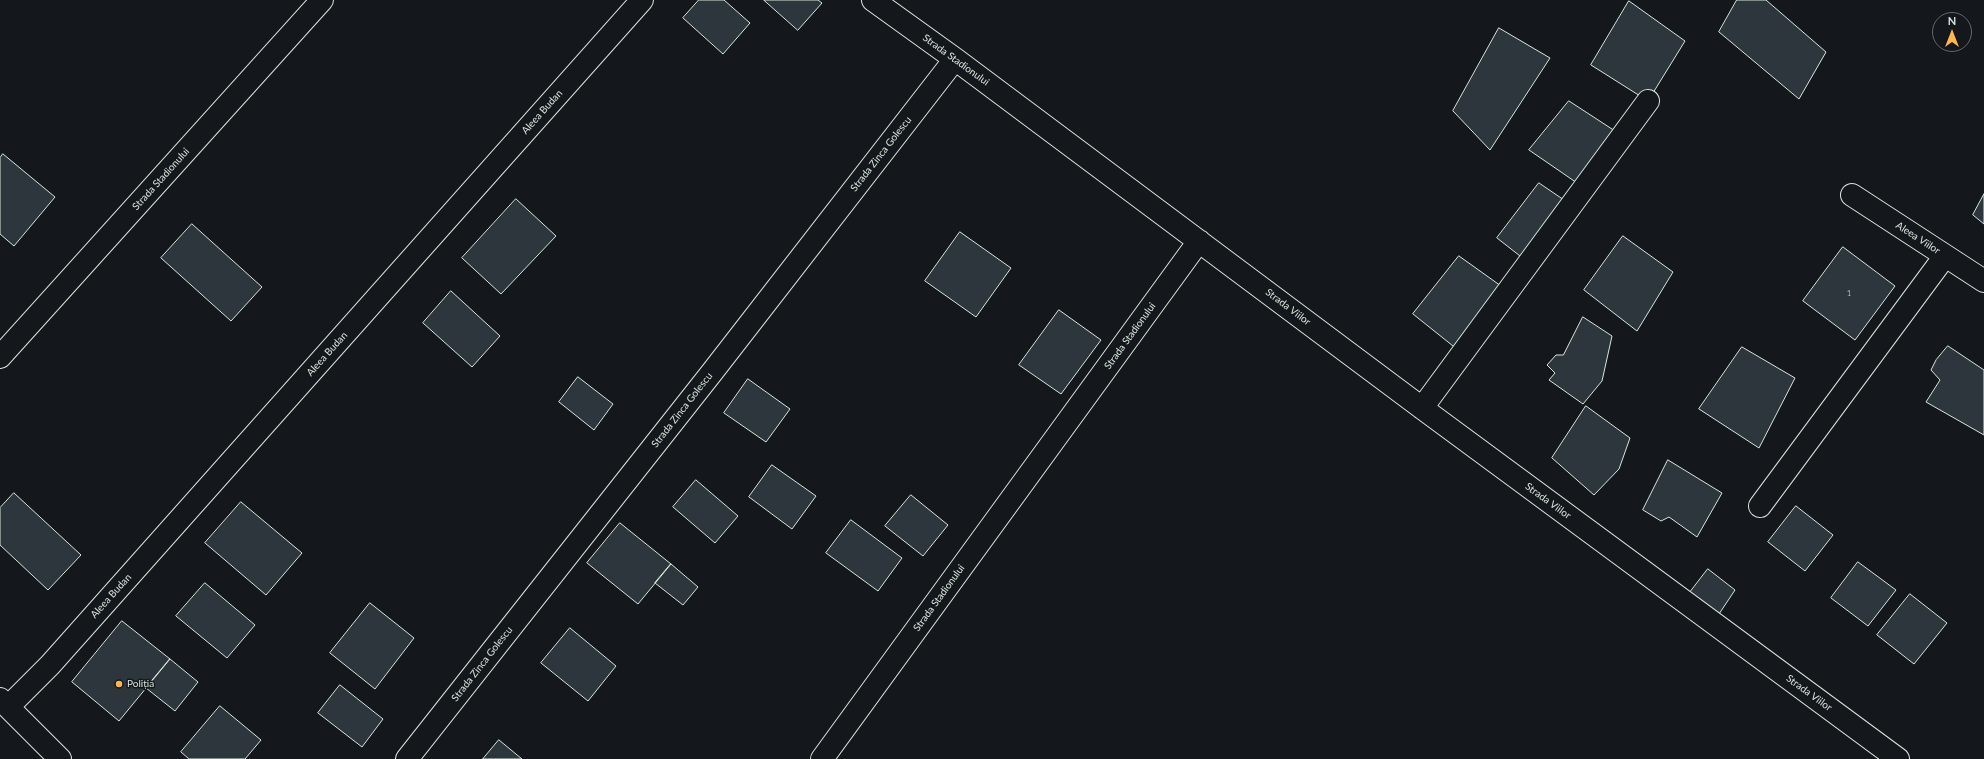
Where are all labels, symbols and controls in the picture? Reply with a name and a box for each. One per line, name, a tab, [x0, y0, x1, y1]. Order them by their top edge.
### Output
north arrow	[1932, 12, 1972, 52]
text: N	[1948, 14, 1956, 27]
street label: Strada Stadionului	[920, 32, 992, 88]
street label: Aleea Budan	[519, 87, 565, 137]
street label: Strada Zinca Golescu	[848, 114, 914, 194]
street label: Strada Stadionului	[130, 145, 192, 213]
street label: Aleea Viilor	[1894, 219, 1942, 257]
street label: Strada Viilor	[1263, 286, 1313, 328]
house number: 1	[1847, 288, 1851, 298]
street label: Strada Stadionului	[1102, 300, 1158, 372]
street label: Aleea Budan	[304, 329, 350, 379]
street label: Strada Zinca Golescu	[649, 370, 715, 450]
street label: Strada Viilor	[1523, 480, 1573, 522]
street label: Strada Stadionului	[911, 562, 967, 634]
street label: Aleea Budan	[88, 571, 134, 621]
street label: Strada Zinca Golescu	[449, 624, 515, 704]
street label: Strada Viilor	[1784, 672, 1834, 714]
place label: Poliția	[127, 678, 154, 690]
marker: Poliția	[114, 679, 124, 689]

